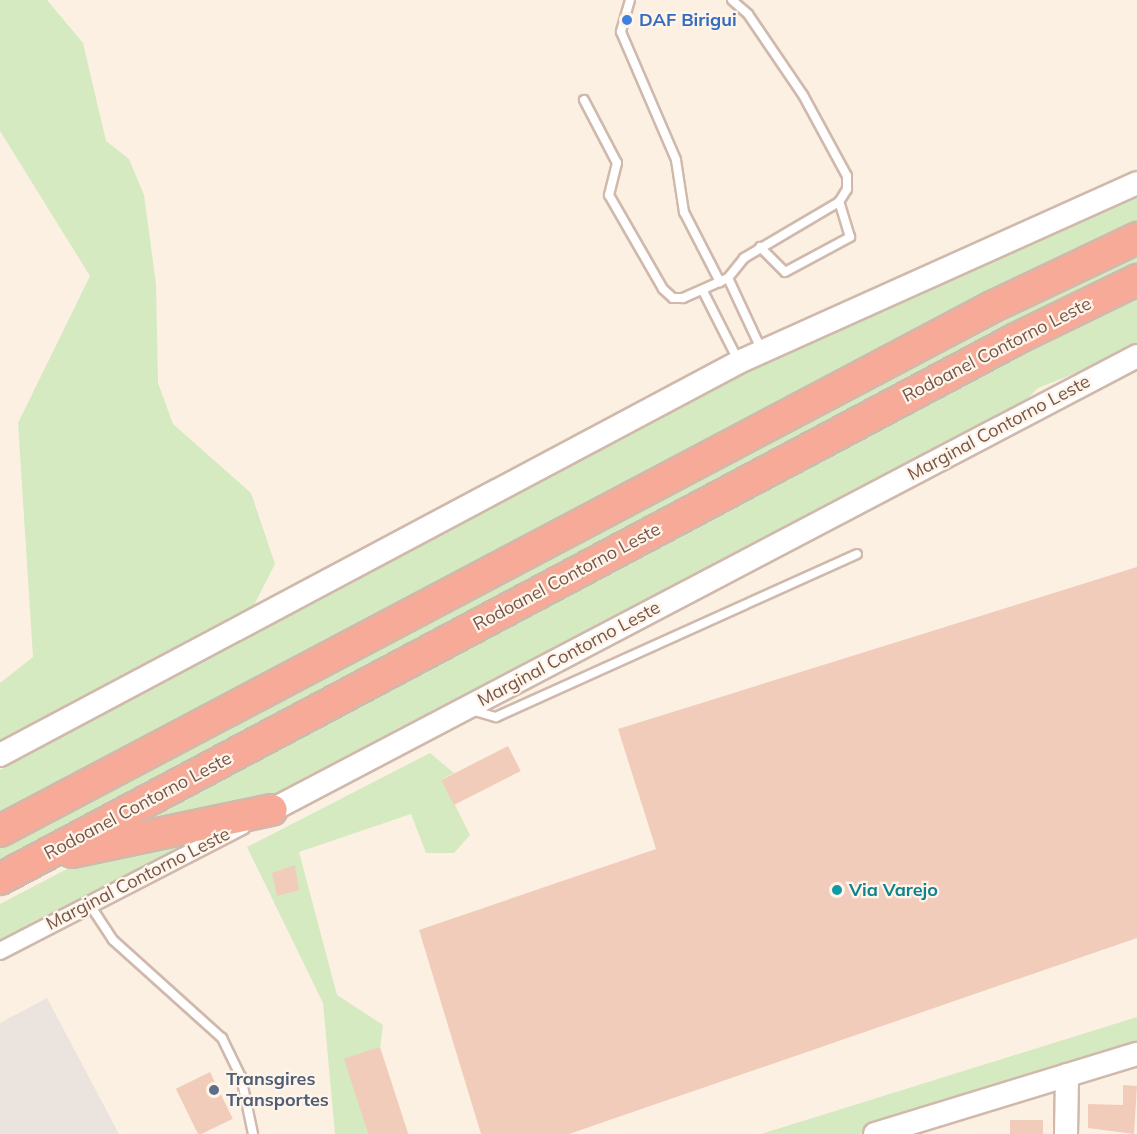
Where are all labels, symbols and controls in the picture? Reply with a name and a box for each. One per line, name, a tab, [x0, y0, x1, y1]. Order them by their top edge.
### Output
place label: DAF Birigui	[639, 9, 737, 31]
marker: DAF Birigui	[620, 13, 634, 27]
street label: Rodoanel Contorno Leste	[899, 293, 1095, 407]
street label: Marginal Contorno Leste	[904, 371, 1094, 485]
street label: Rodoanel Contorno Leste	[470, 518, 664, 636]
street label: Marginal Contorno Leste	[474, 597, 664, 711]
street label: Rodoanel Contorno Leste	[41, 747, 235, 865]
street label: Marginal Contorno Leste	[42, 823, 234, 935]
place label: Via Varejo	[849, 879, 938, 901]
marker: Via Varejo	[830, 883, 844, 897]
place label: Transgires Transportes	[226, 1069, 329, 1112]
marker: Transgires Transportes	[207, 1083, 221, 1097]

